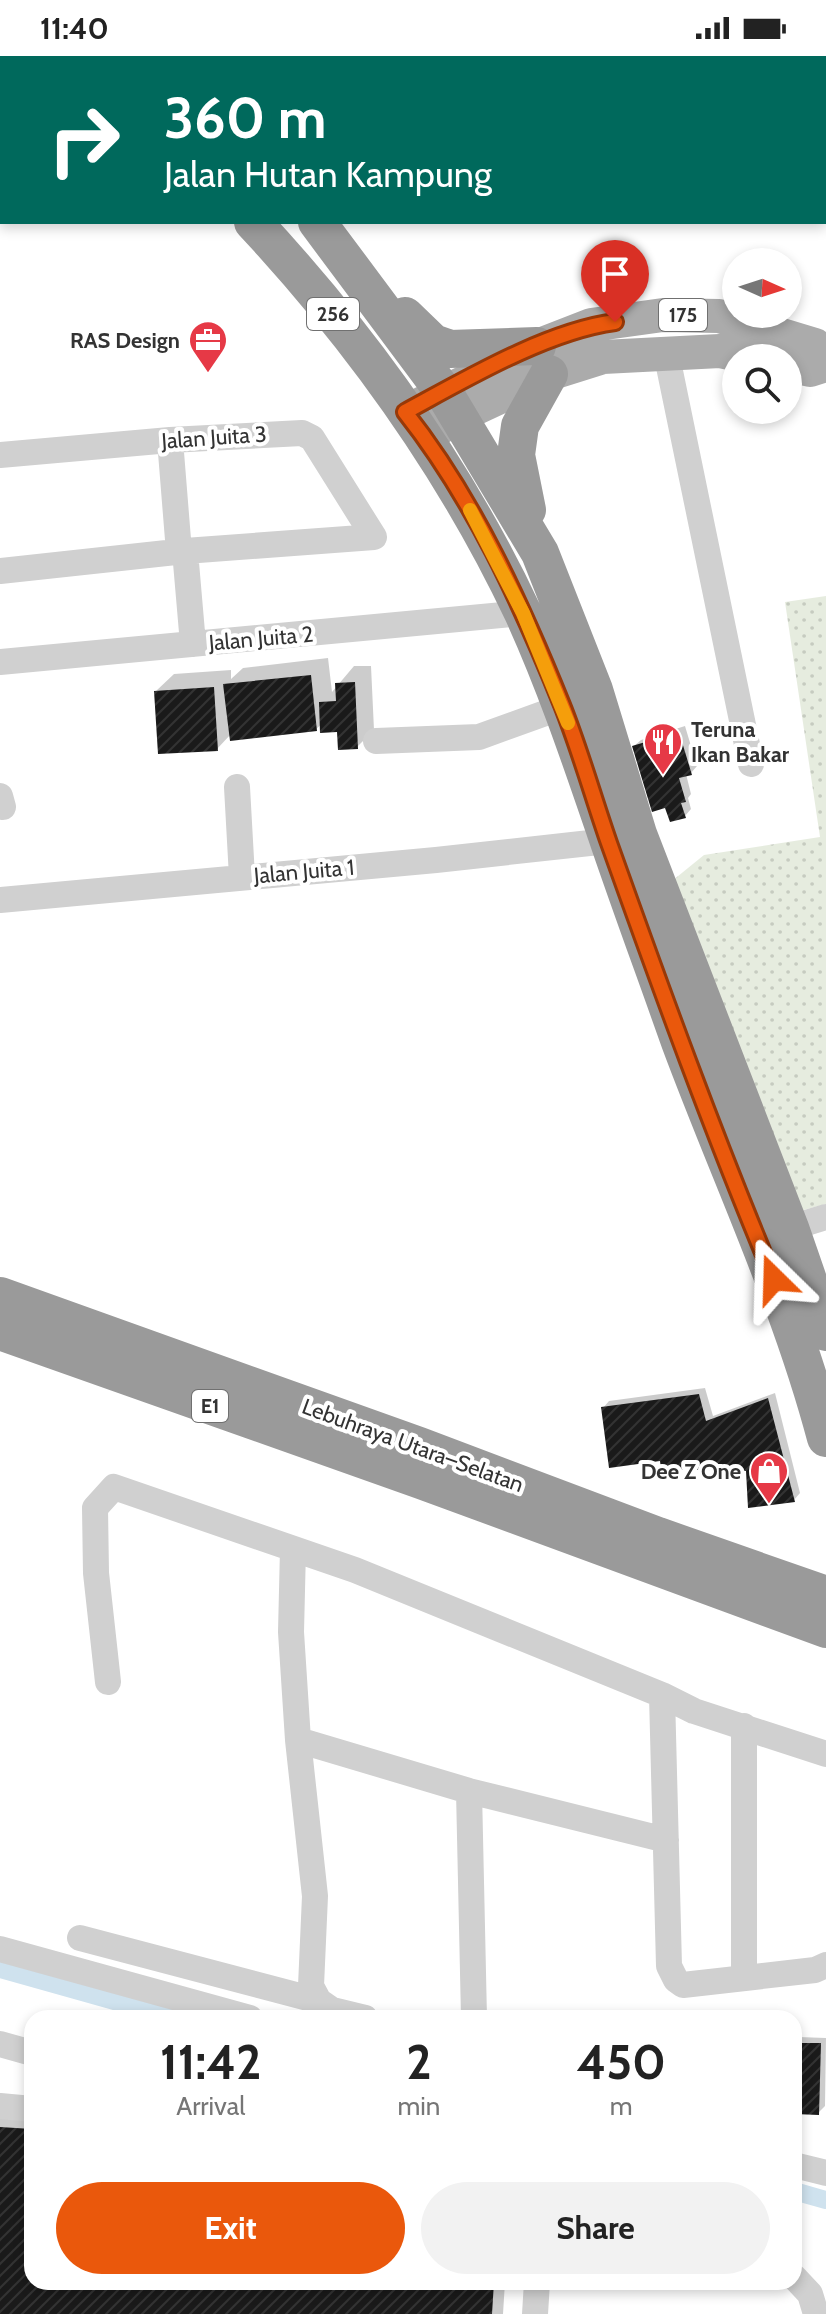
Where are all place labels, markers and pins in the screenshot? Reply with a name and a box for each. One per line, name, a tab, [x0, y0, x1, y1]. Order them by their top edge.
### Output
pin	[581, 240, 649, 322]
office icon: RAS Design	[187, 319, 229, 374]
place label: RAS Design	[70, 327, 180, 354]
place label: Teruna Ikan Bakar	[691, 716, 790, 768]
restaurant icon: Teruna Ikan Bakar	[642, 721, 684, 776]
shop icon: Dee Z One	[748, 1450, 790, 1505]
place label: Dee Z One	[641, 1458, 741, 1485]

